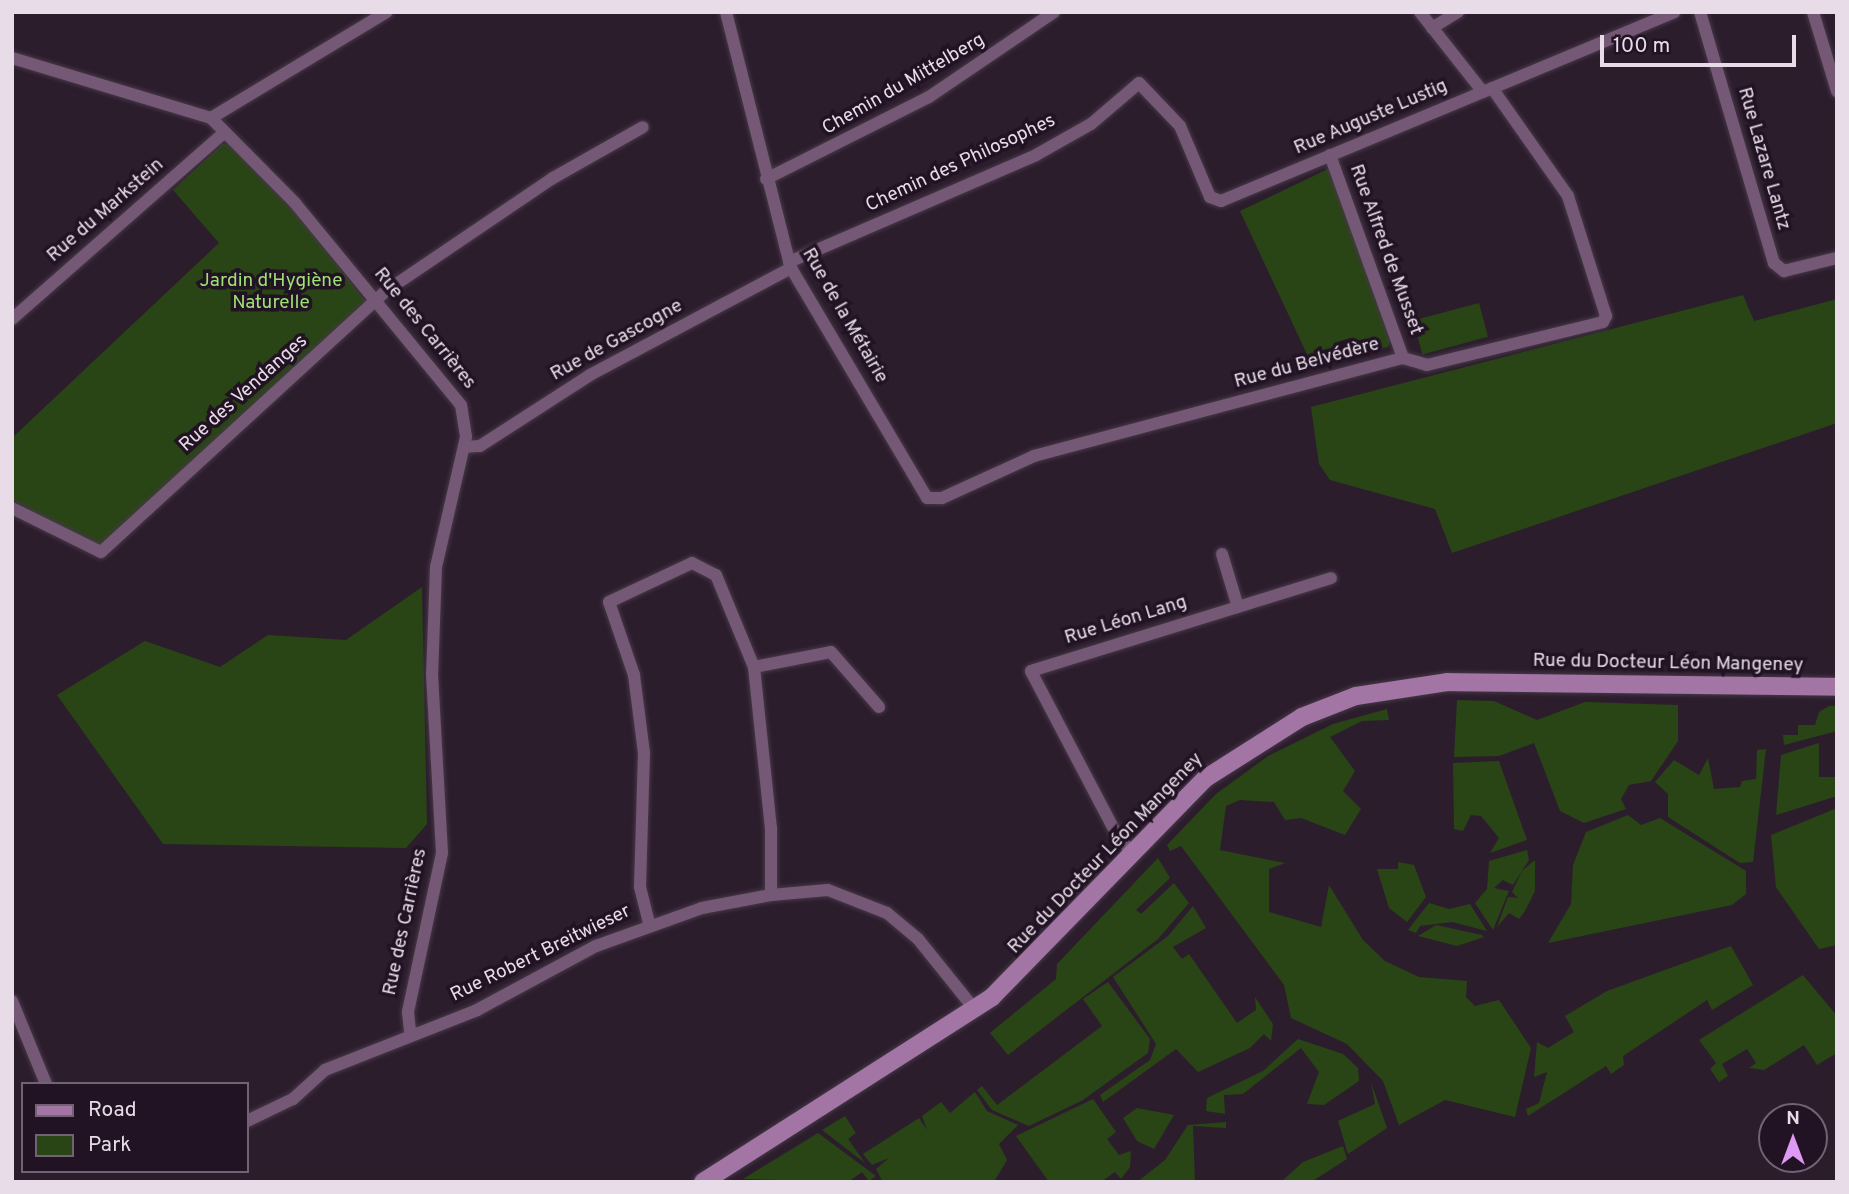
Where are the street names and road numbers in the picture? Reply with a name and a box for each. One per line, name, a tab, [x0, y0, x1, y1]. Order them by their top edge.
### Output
street label: Chemin du Mittelberg	[819, 29, 989, 141]
street label: Rue Auguste Lustig	[1291, 75, 1451, 161]
street label: Rue Lazare Lantz	[1732, 85, 1794, 233]
street label: Chemin des Philosophes	[863, 110, 1059, 218]
street label: Rue du Markstein	[43, 154, 169, 268]
street label: Rue Alfred de Musset	[1343, 161, 1427, 339]
street label: Rue de la Métairie	[796, 244, 892, 388]
street label: Rue des Carrières	[368, 264, 480, 394]
street label: Rue de Gascogne	[547, 295, 687, 387]
street label: Rue des Vendanges	[175, 330, 313, 458]
street label: Rue du Belvédère	[1232, 334, 1382, 394]
street label: Rue Léon Lang	[1062, 592, 1190, 650]
street label: Rue du Docteur Léon Mangeney	[1532, 650, 1804, 678]
street label: Rue du Docteur Léon Mangeney	[1004, 749, 1208, 959]
street label: Rue des Carrières	[379, 846, 433, 998]
street label: Rue Robert Breitwieser	[447, 900, 635, 1008]

